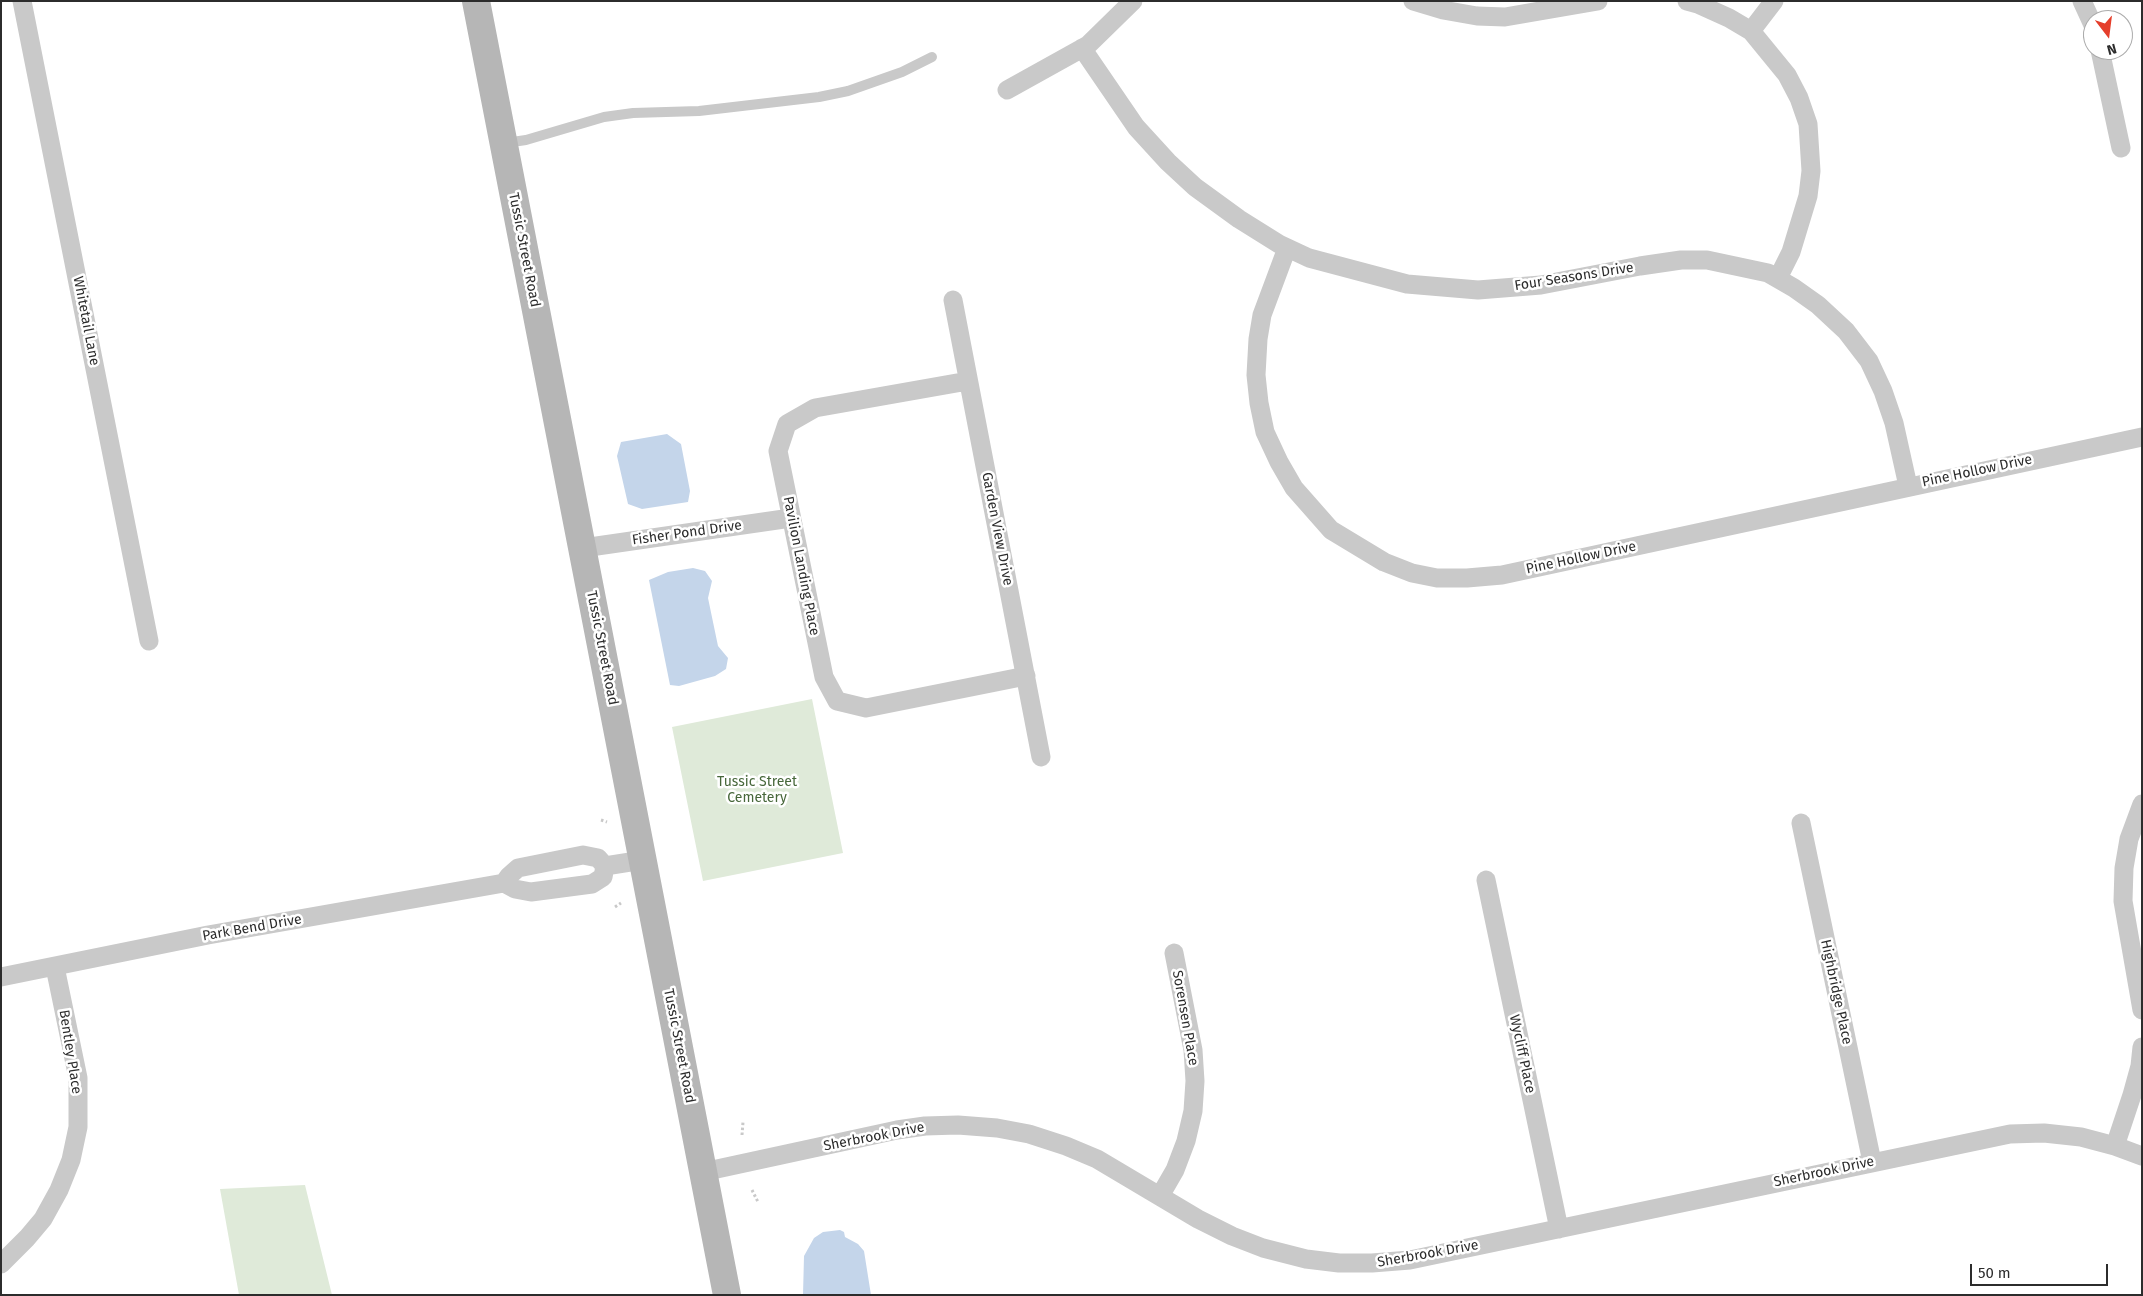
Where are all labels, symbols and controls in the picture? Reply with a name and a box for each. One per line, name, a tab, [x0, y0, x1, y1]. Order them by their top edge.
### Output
north arrow	[2083, 10, 2133, 60]
text: N	[2105, 40, 2118, 58]
street label: Tussic Street Road	[505, 191, 543, 309]
street label: Four Seasons Drive	[1513, 259, 1635, 295]
street label: Whitetail Lane	[69, 275, 103, 367]
street label: Pine Hollow Drive	[1920, 451, 2034, 491]
street label: Garden View Drive	[978, 471, 1016, 587]
street label: Pavilion Landing Place	[779, 495, 823, 637]
street label: Fisher Pond Drive	[631, 517, 743, 549]
street label: Pine Hollow Drive	[1524, 538, 1638, 578]
street label: Tussic Street Road	[583, 589, 621, 707]
park label: Tussic Street Cemetery	[717, 774, 797, 806]
street label: Park Bend Drive	[201, 911, 303, 945]
street label: Highbridge Place	[1817, 938, 1855, 1046]
street label: Sorensen Place	[1168, 969, 1202, 1067]
street label: Tussic Street Road	[660, 987, 698, 1105]
street label: Bentley Place	[55, 1009, 85, 1095]
street label: Wycliff Place	[1505, 1013, 1539, 1095]
street label: Sherbrook Drive	[822, 1119, 926, 1155]
street label: Sherbrook Drive	[1772, 1153, 1876, 1191]
street label: Sherbrook Drive	[1376, 1237, 1480, 1271]
scale bar	[1973, 1254, 2110, 1286]
text: 50 m	[1978, 1264, 2011, 1282]

